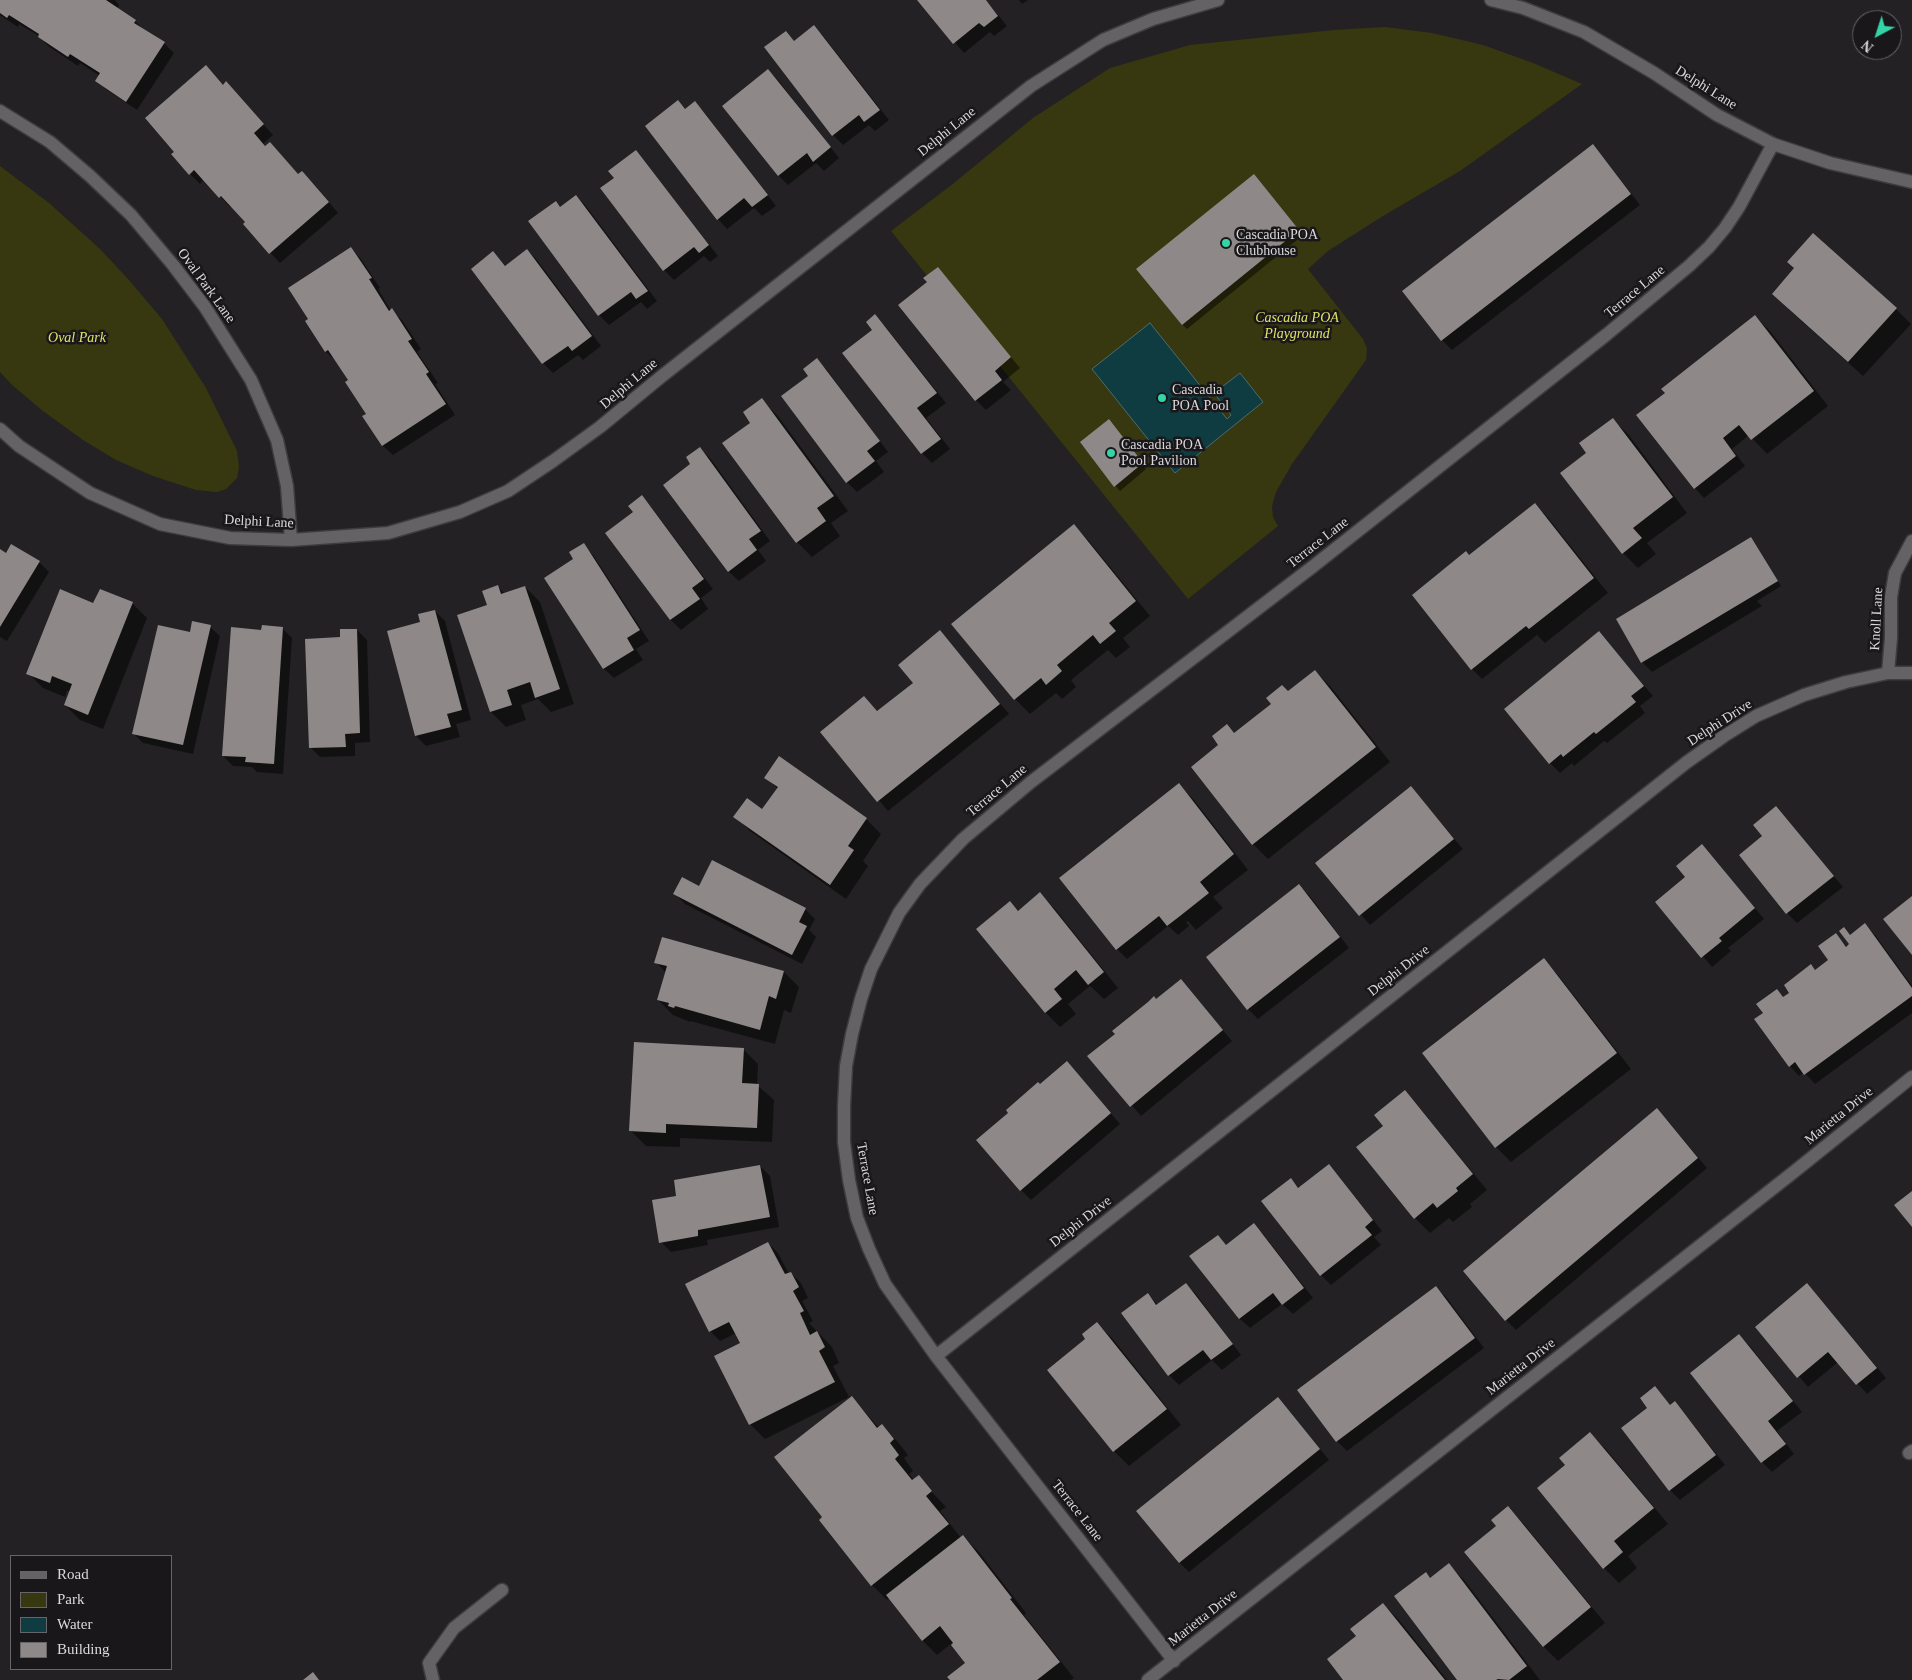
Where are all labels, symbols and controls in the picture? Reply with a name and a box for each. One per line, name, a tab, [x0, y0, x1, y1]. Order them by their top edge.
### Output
north arrow	[1852, 10, 1902, 60]
text: N	[1859, 37, 1876, 55]
street label: Delphi Lane	[1672, 62, 1740, 114]
street label: Delphi Lane	[915, 104, 979, 160]
place label: Cascadia POA Clubhouse	[1236, 227, 1318, 260]
marker: Cascadia POA Clubhouse	[1220, 237, 1232, 249]
street label: Oval Park Lane	[173, 246, 239, 326]
street label: Terrace Lane	[1602, 262, 1668, 322]
park label: Cascadia POA Playground	[1255, 310, 1339, 342]
park label: Oval Park	[48, 330, 106, 346]
street label: Delphi Lane	[597, 355, 661, 413]
place label: Cascadia POA Pool	[1172, 382, 1229, 414]
marker: Cascadia POA Pool	[1156, 392, 1168, 404]
place label: Cascadia POA Pool Pavilion	[1121, 437, 1203, 470]
marker: Cascadia POA Pool Pavilion	[1105, 447, 1117, 459]
street label: Delphi Lane	[224, 512, 294, 532]
street label: Terrace Lane	[1284, 514, 1352, 572]
street label: Knoll Lane	[1867, 587, 1887, 651]
street label: Delphi Drive	[1685, 696, 1755, 750]
street label: Terrace Lane	[964, 761, 1030, 821]
street label: Delphi Drive	[1365, 942, 1433, 1000]
street label: Marietta Drive	[1802, 1083, 1876, 1149]
street label: Terrace Lane	[852, 1141, 882, 1217]
street label: Delphi Drive	[1047, 1193, 1115, 1251]
street label: Marietta Drive	[1483, 1335, 1559, 1399]
street label: Terrace Lane	[1048, 1477, 1106, 1545]
legend	[10, 1555, 172, 1670]
text: Road	[57, 1566, 89, 1582]
street label: Marietta Drive	[1165, 1586, 1241, 1650]
text: Park	[57, 1591, 85, 1607]
text: Water	[57, 1616, 92, 1632]
text: Building	[57, 1641, 110, 1657]

